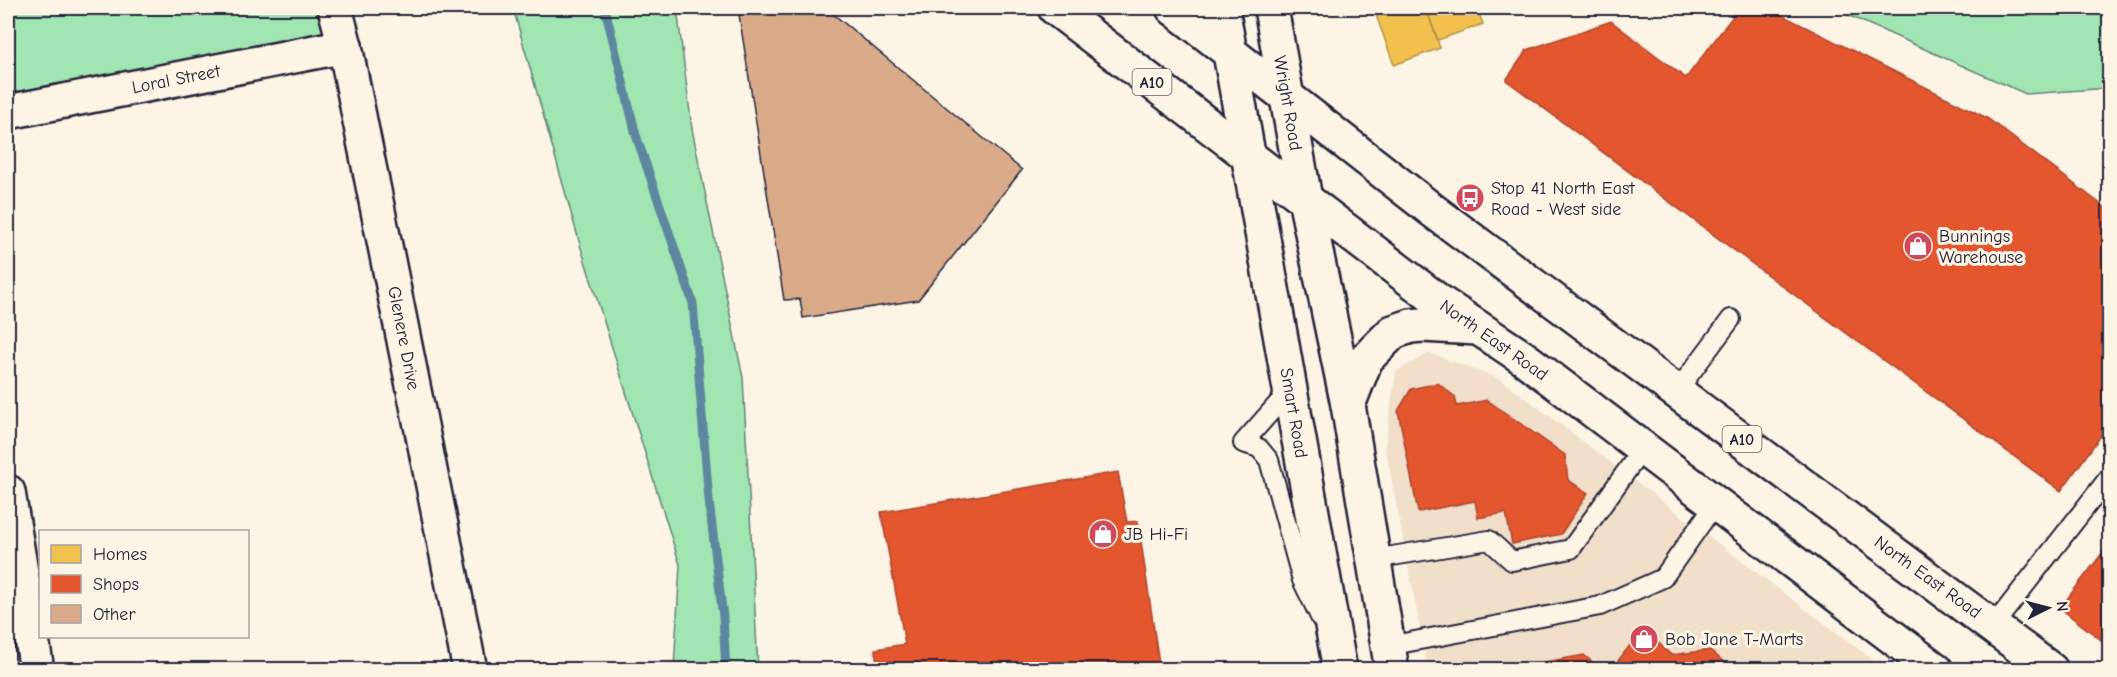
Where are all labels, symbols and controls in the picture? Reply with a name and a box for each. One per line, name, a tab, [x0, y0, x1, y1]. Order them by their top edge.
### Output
street label: Wright Road	[1269, 54, 1306, 152]
street label: Loral Street	[130, 60, 223, 98]
road number: A10	[1132, 69, 1172, 95]
place label: Stop 41 North East Road - West side	[1491, 178, 1635, 220]
bus stop icon: Stop 41 North East Road - West side	[1454, 182, 1486, 214]
place label: Bunnings Warehouse	[1939, 226, 2023, 268]
shop icon: Bunnings Warehouse	[1902, 230, 1934, 262]
street label: Glenere Drive	[383, 284, 424, 392]
street label: North East Road	[1436, 295, 1552, 385]
street label: Smart Road	[1275, 366, 1312, 460]
road number: A10	[1722, 426, 1762, 452]
shop icon: JB Hi-Fi	[1087, 518, 1119, 550]
place label: JB Hi-Fi	[1124, 524, 1188, 545]
legend	[39, 530, 249, 638]
street label: North East Road	[1870, 532, 1985, 623]
text: Homes	[93, 544, 147, 565]
text: Shops	[93, 574, 139, 595]
north arrow	[2018, 578, 2078, 638]
text: N	[2052, 600, 2071, 613]
text: Other	[93, 604, 136, 625]
shop icon: Bob Jane T-Marts	[1628, 623, 1660, 655]
place label: Bob Jane T-Marts	[1665, 629, 1803, 650]

